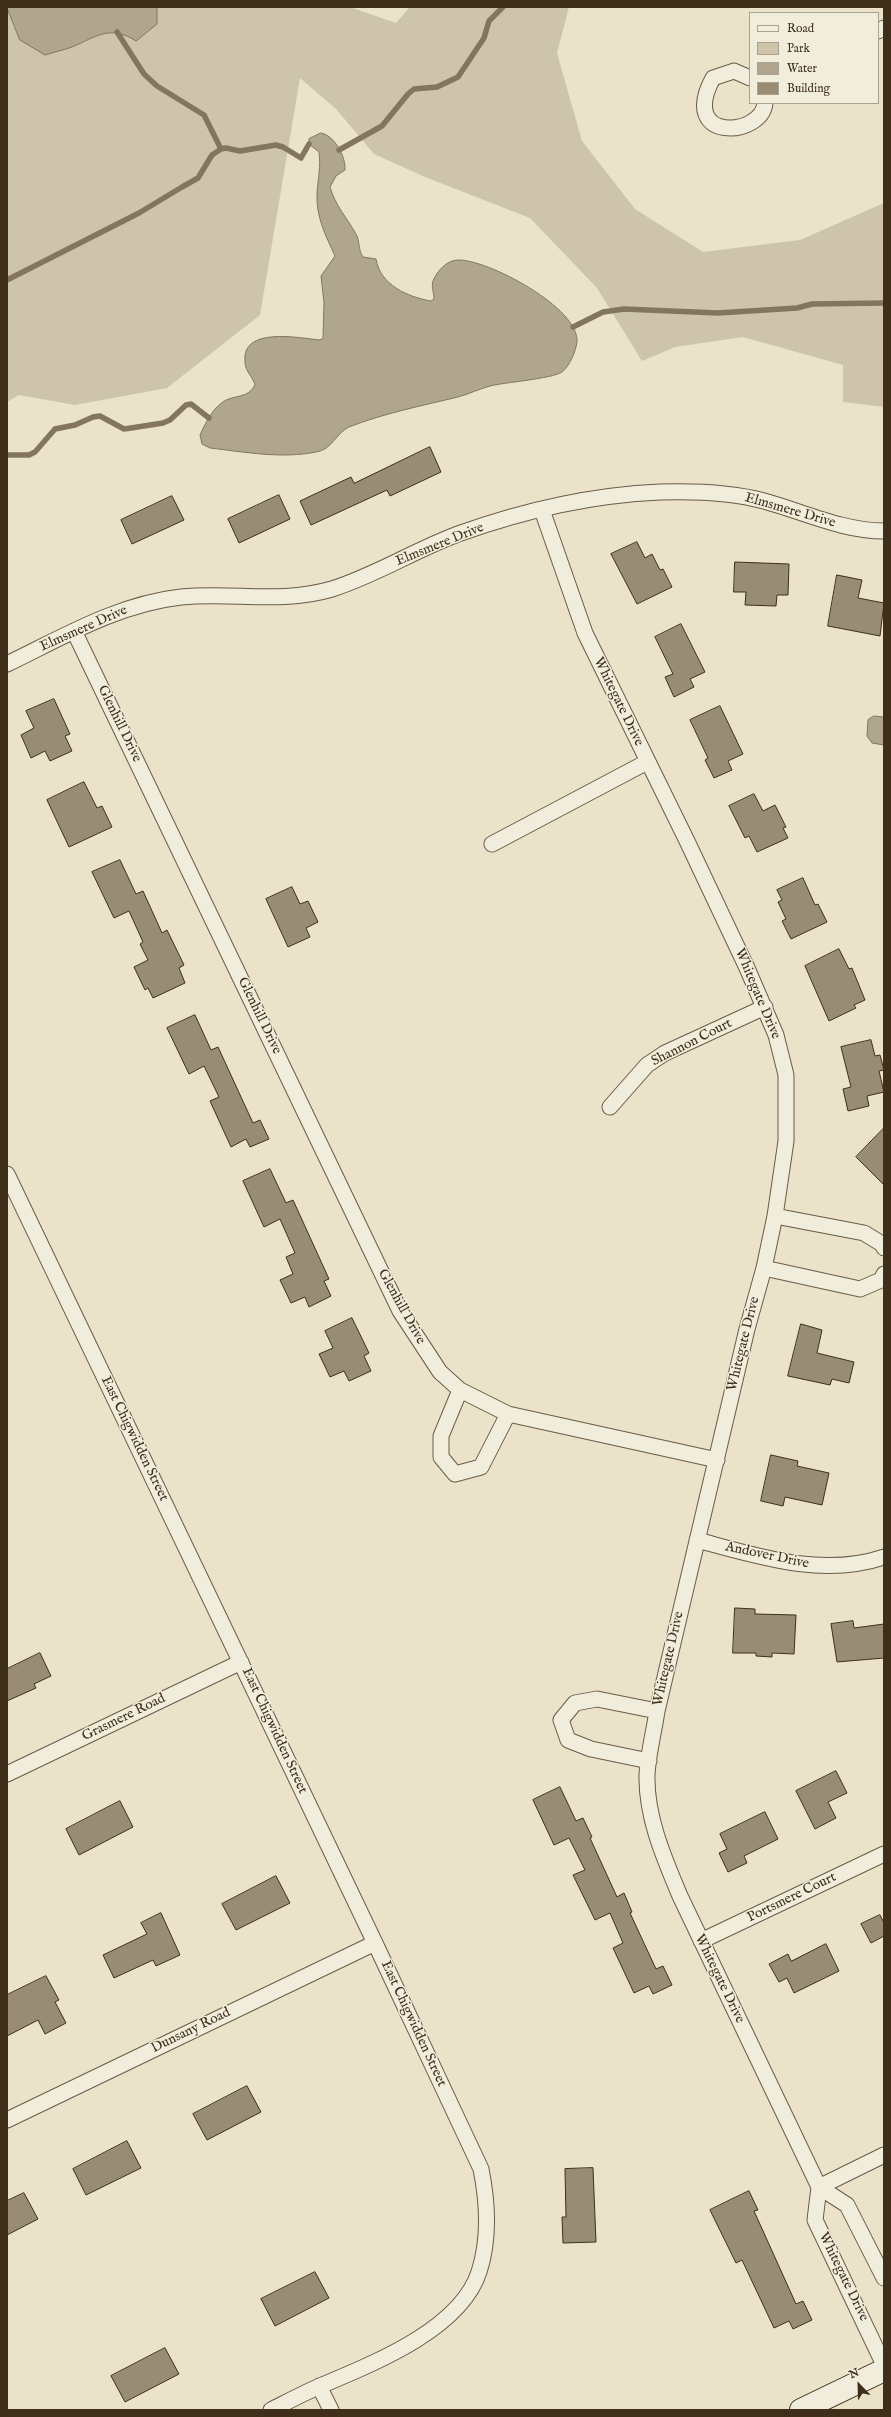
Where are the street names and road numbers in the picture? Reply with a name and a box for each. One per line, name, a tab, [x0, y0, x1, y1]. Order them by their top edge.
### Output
street label: Elmsmere Drive	[743, 490, 837, 532]
street label: Elmsmere Drive	[393, 520, 487, 570]
street label: Elmsmere Drive	[38, 602, 130, 656]
street label: Whitegate Drive	[589, 655, 647, 749]
street label: Glenhill Drive	[93, 683, 145, 765]
street label: Whitegate Drive	[730, 946, 784, 1042]
street label: Glenhill Drive	[233, 975, 285, 1057]
street label: Shannon Court	[649, 1015, 735, 1071]
street label: Glenhill Drive	[373, 1266, 429, 1348]
street label: Whitegate Drive	[724, 1295, 764, 1393]
street label: East Chigwidden Street	[96, 1374, 172, 1504]
street label: Andover Drive	[724, 1539, 810, 1573]
street label: Whitegate Drive	[650, 1610, 688, 1708]
street label: East Chigwidden Street	[237, 1665, 311, 1797]
street label: Grasmere Road	[80, 1691, 168, 1745]
street label: Portsmere Court	[745, 1869, 839, 1927]
street label: Whitegate Drive	[690, 1932, 748, 2026]
street label: East Chigwidden Street	[376, 1958, 450, 2090]
street label: Dunsany Road	[149, 2005, 233, 2057]
street label: Whitegate Drive	[814, 2230, 872, 2324]

